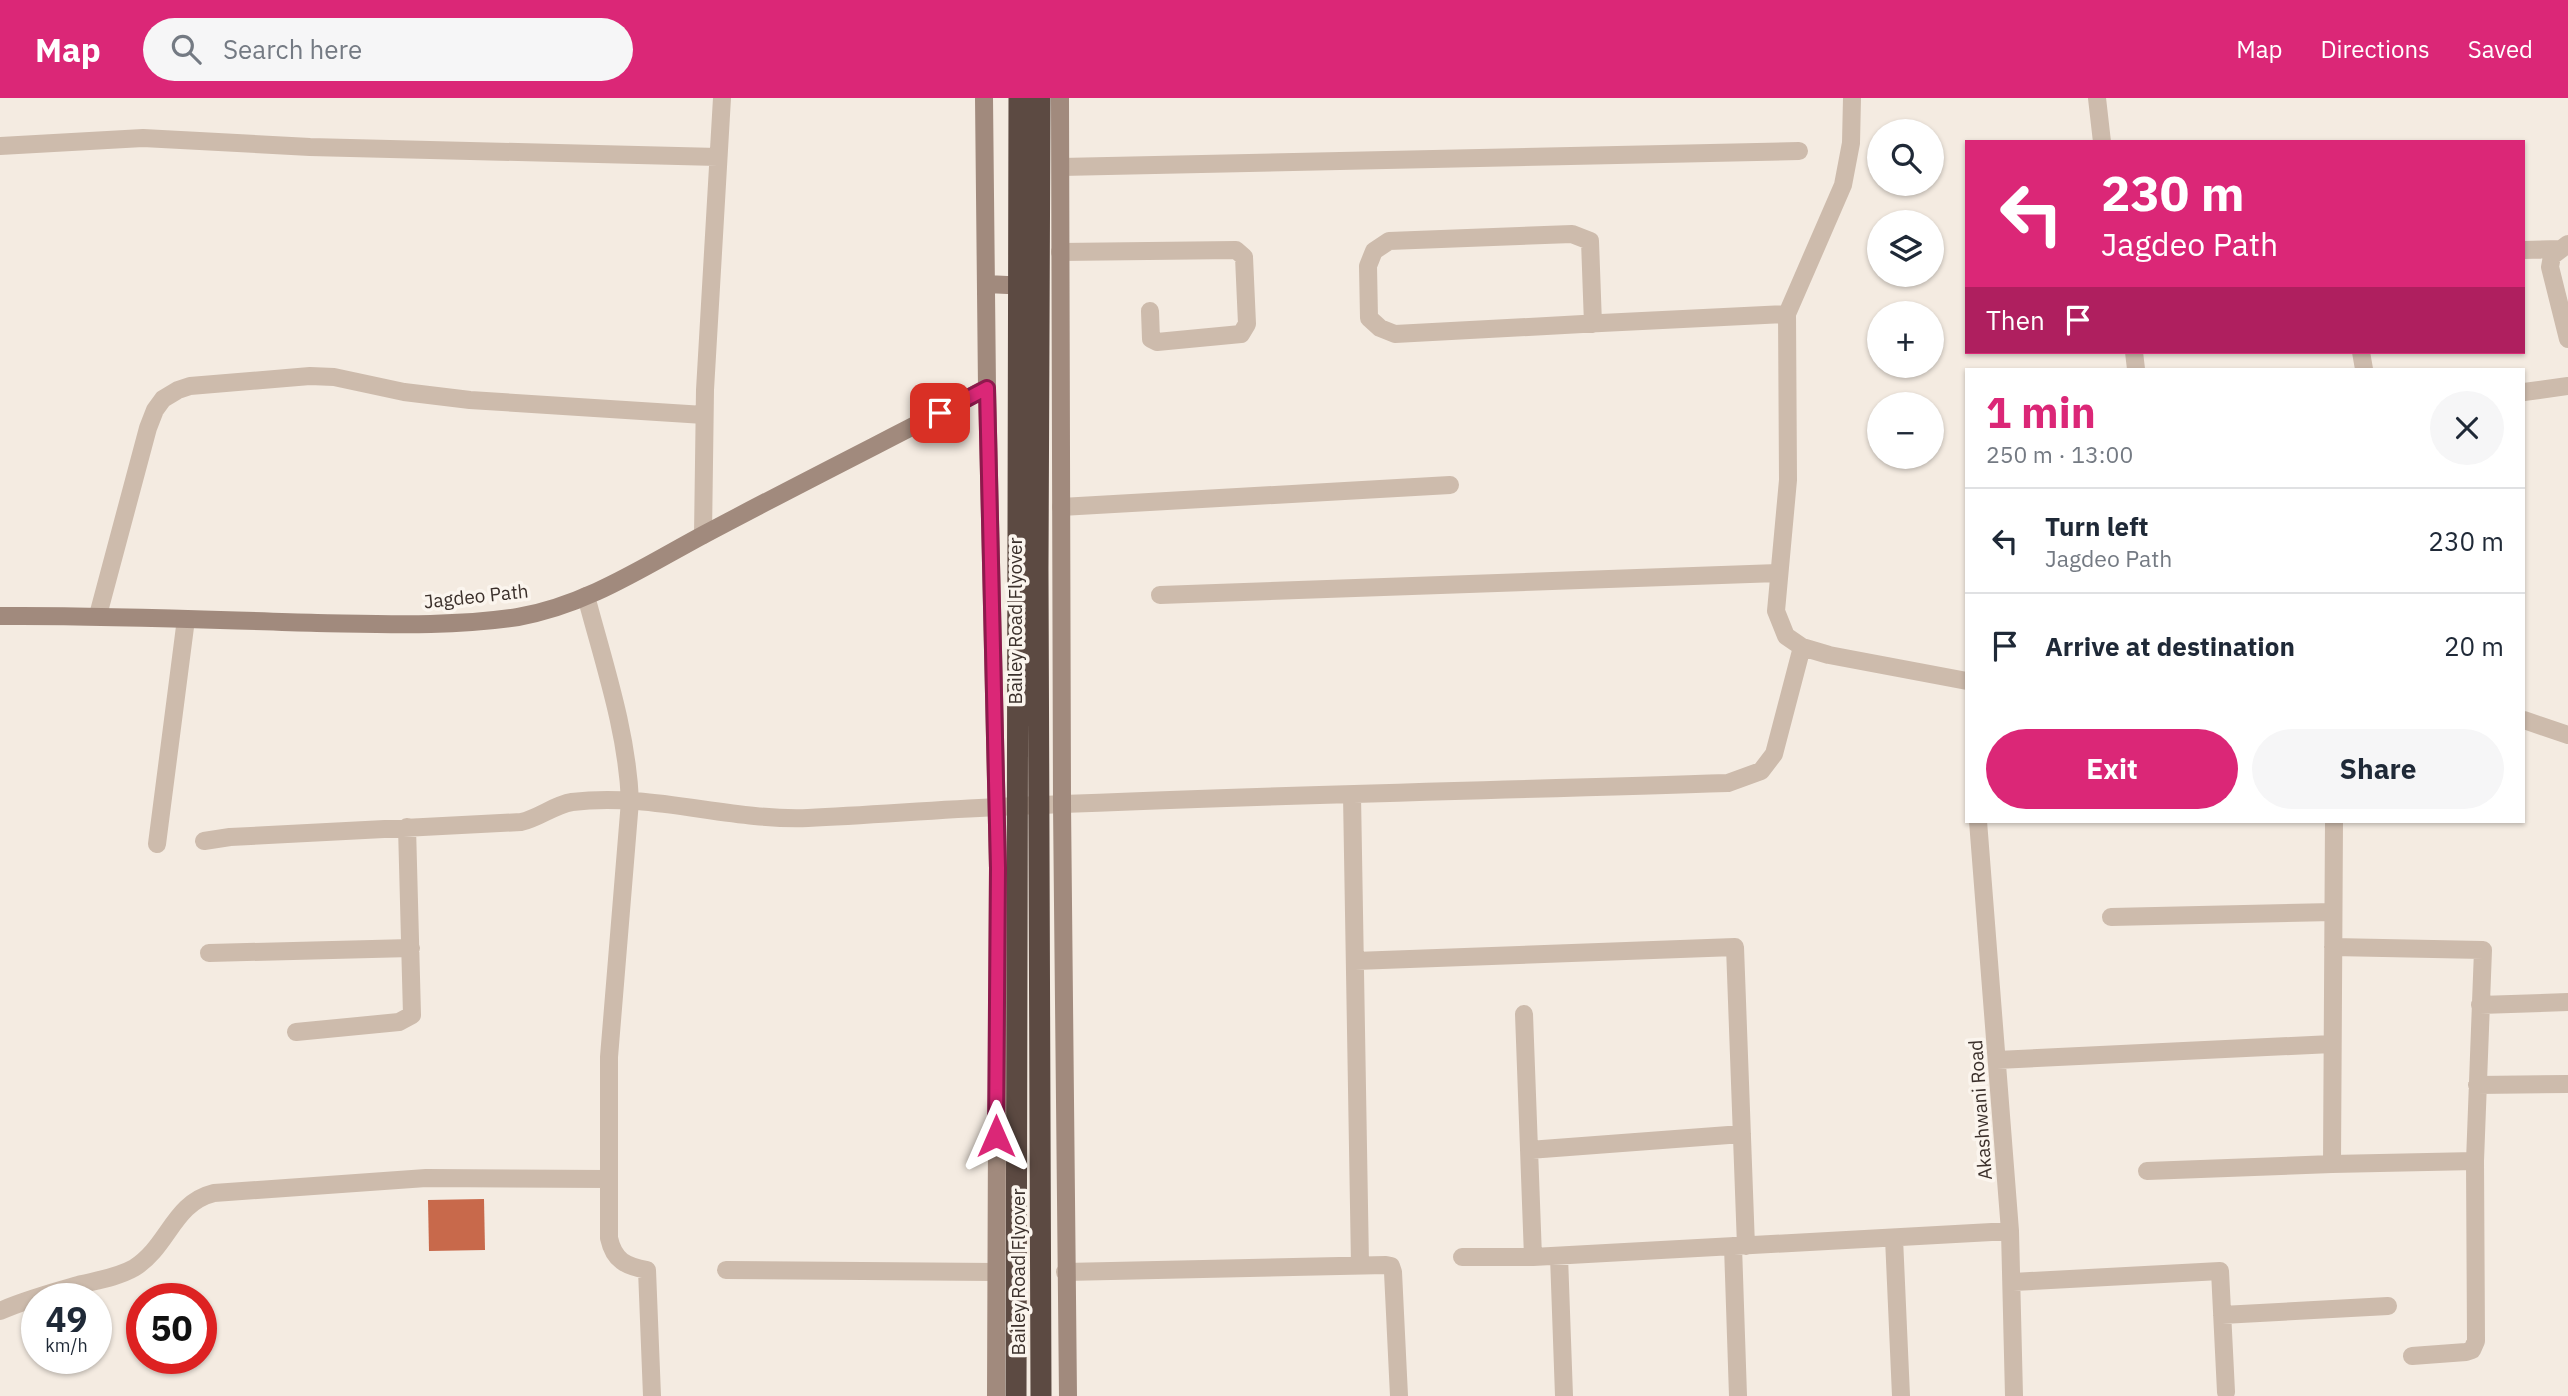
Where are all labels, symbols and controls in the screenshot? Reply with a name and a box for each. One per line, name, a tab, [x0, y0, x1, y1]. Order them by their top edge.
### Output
search box	[143, 18, 633, 81]
text: Map	[35, 28, 101, 71]
icon: search	[167, 30, 205, 68]
text: Search here	[223, 32, 362, 66]
text: Map	[2236, 33, 2282, 65]
text: Directions	[2320, 33, 2430, 65]
text: Saved	[2468, 33, 2533, 65]
map controls	[1867, 119, 1944, 469]
button: search	[1867, 119, 1944, 196]
text: 230 m	[2101, 161, 2245, 224]
icon: left	[1986, 168, 2077, 259]
button: layers	[1867, 210, 1944, 287]
text: Jagdeo Path	[2101, 223, 2278, 265]
button: +	[1867, 301, 1944, 378]
icon: arrive	[2059, 301, 2097, 339]
text: Then	[1986, 303, 2045, 337]
pin	[910, 383, 970, 443]
text: 1 min	[1986, 385, 2096, 440]
button: close	[2430, 391, 2504, 465]
button: −	[1867, 392, 1944, 469]
icon: arrive	[921, 394, 959, 432]
text: 250 m · 13:00	[1986, 439, 2133, 469]
text: Turn left	[2045, 509, 2148, 543]
icon: left	[1986, 522, 2024, 560]
text: 230 m	[2428, 524, 2504, 558]
street label: Bailey Road Flyover	[1003, 537, 1027, 705]
text: Jagdeo Path	[2045, 543, 2172, 573]
street label: Jagdeo Path	[422, 579, 530, 613]
icon: arrive	[1986, 627, 2024, 665]
text: Arrive at destination	[2045, 629, 2295, 663]
text: 20 m	[2444, 629, 2504, 663]
button: Exit	[1986, 729, 2238, 809]
button: Share	[2252, 729, 2504, 809]
street label: Akashwani Road	[1963, 1039, 1997, 1181]
position arrow	[959, 1099, 1033, 1173]
street label: Bailey Road Flyover	[1006, 1188, 1030, 1356]
speed limit sign: 50	[126, 1283, 217, 1374]
text: 49	[45, 1296, 88, 1342]
text: km/h	[45, 1334, 88, 1357]

